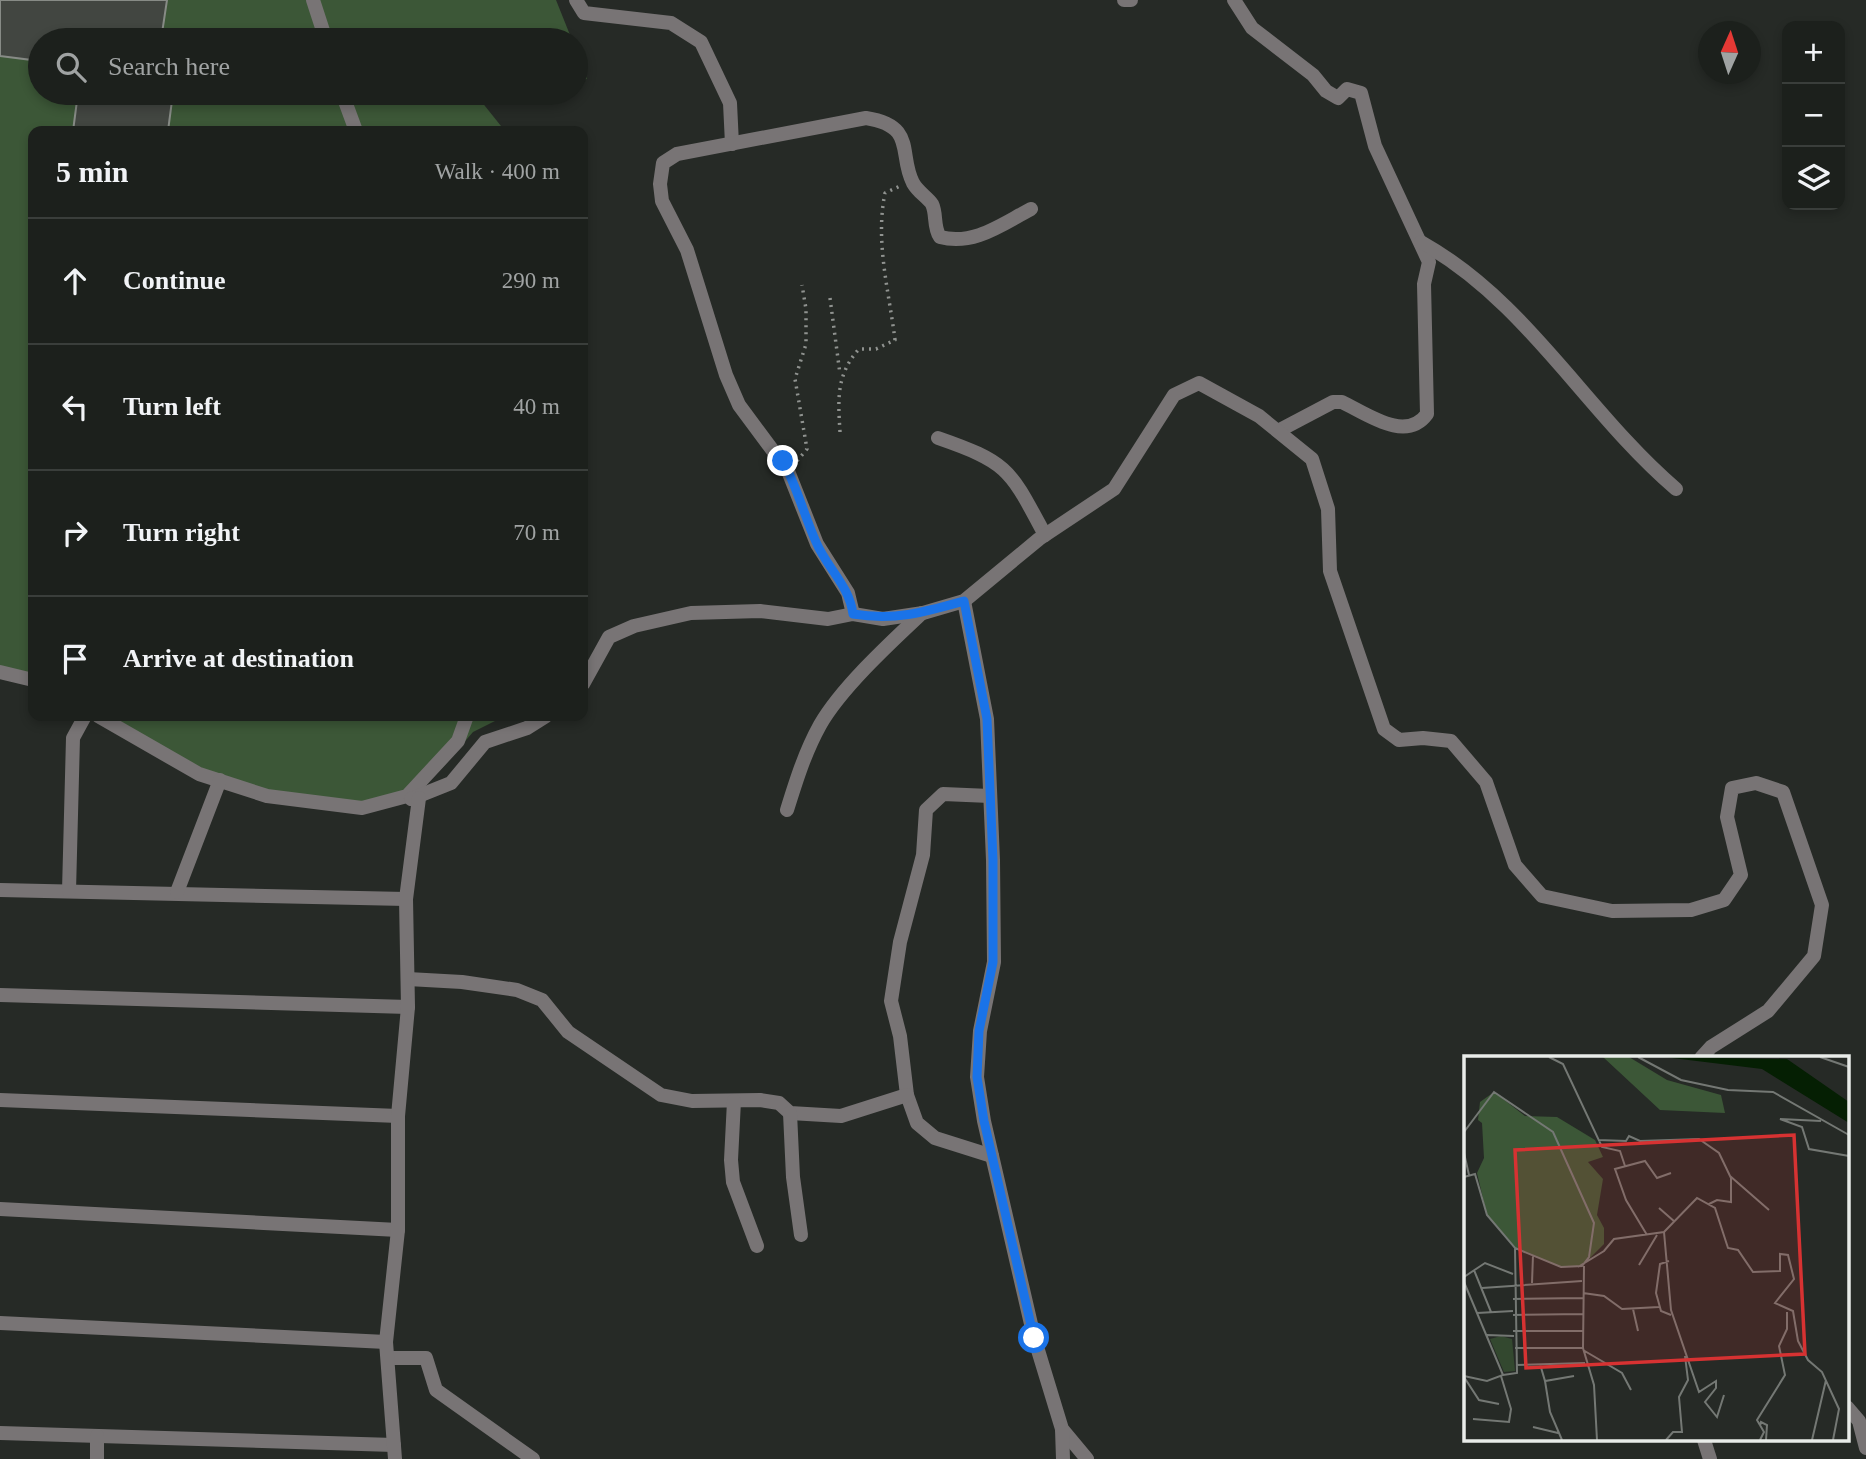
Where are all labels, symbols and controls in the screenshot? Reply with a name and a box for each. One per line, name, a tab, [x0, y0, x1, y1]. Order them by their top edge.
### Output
north arrow	[1698, 21, 1761, 84]
map controls	[1782, 21, 1845, 210]
button: +	[1782, 21, 1845, 84]
search box	[28, 28, 588, 105]
icon: search	[52, 48, 90, 86]
text: Search here	[108, 52, 230, 81]
button: −	[1782, 84, 1845, 147]
button: layers	[1782, 147, 1845, 210]
text: 5 min	[56, 155, 129, 188]
text: Walk · 400 m	[435, 159, 560, 184]
icon: ahead	[56, 262, 94, 300]
text: Continue	[123, 266, 226, 295]
text: 290 m	[502, 268, 560, 293]
icon: left	[56, 388, 94, 426]
text: Turn left	[123, 392, 221, 421]
text: 40 m	[513, 394, 560, 419]
route end	[767, 445, 798, 476]
icon: right	[56, 514, 94, 552]
text: Turn right	[123, 518, 240, 547]
text: 70 m	[513, 520, 560, 545]
icon: arrive	[56, 640, 94, 678]
text: Arrive at destination	[123, 644, 354, 673]
inset map	[1464, 1056, 1848, 1442]
route start	[1018, 1322, 1049, 1353]

